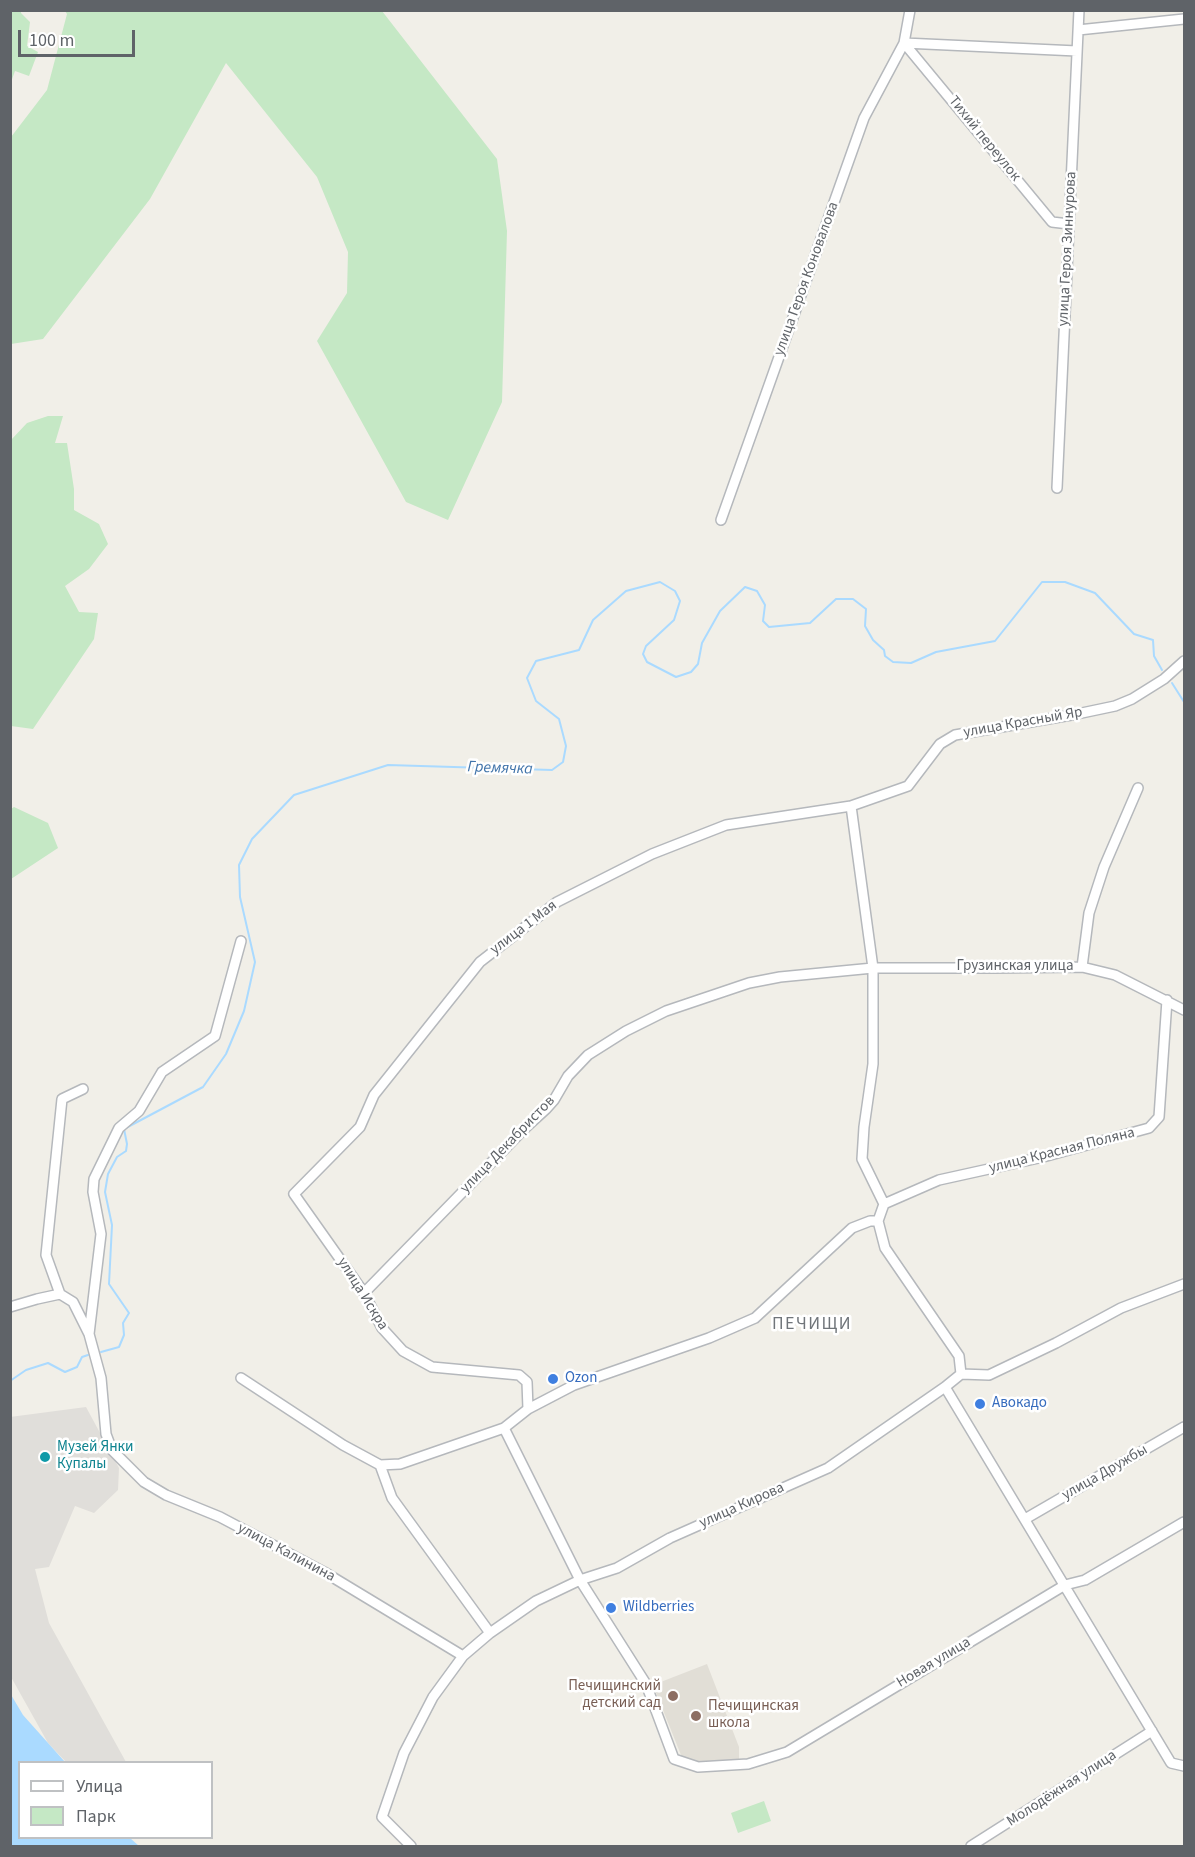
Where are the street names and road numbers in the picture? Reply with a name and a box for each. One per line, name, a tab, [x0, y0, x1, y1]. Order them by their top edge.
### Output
street label: Тихий переулок	[944, 93, 1024, 185]
street label: улица Героя Зиннурова	[1055, 171, 1081, 327]
street label: улица Героя Коновалова	[771, 200, 843, 358]
street label: улица Красный Яр	[962, 704, 1084, 742]
street label: улица 1 Мая	[487, 897, 561, 959]
street label: Грузинская улица	[956, 958, 1074, 976]
street label: улица Декабристов	[457, 1093, 559, 1197]
street label: улица Красная Поляна	[987, 1124, 1137, 1178]
street label: улица Искра	[333, 1254, 391, 1334]
street label: улица Дружбы	[1059, 1441, 1151, 1505]
street label: улица Кирова	[697, 1479, 787, 1533]
street label: улица Калинина	[234, 1520, 338, 1586]
street label: Новая улица	[894, 1634, 974, 1692]
street label: Молодёжная улица	[1004, 1747, 1120, 1831]

